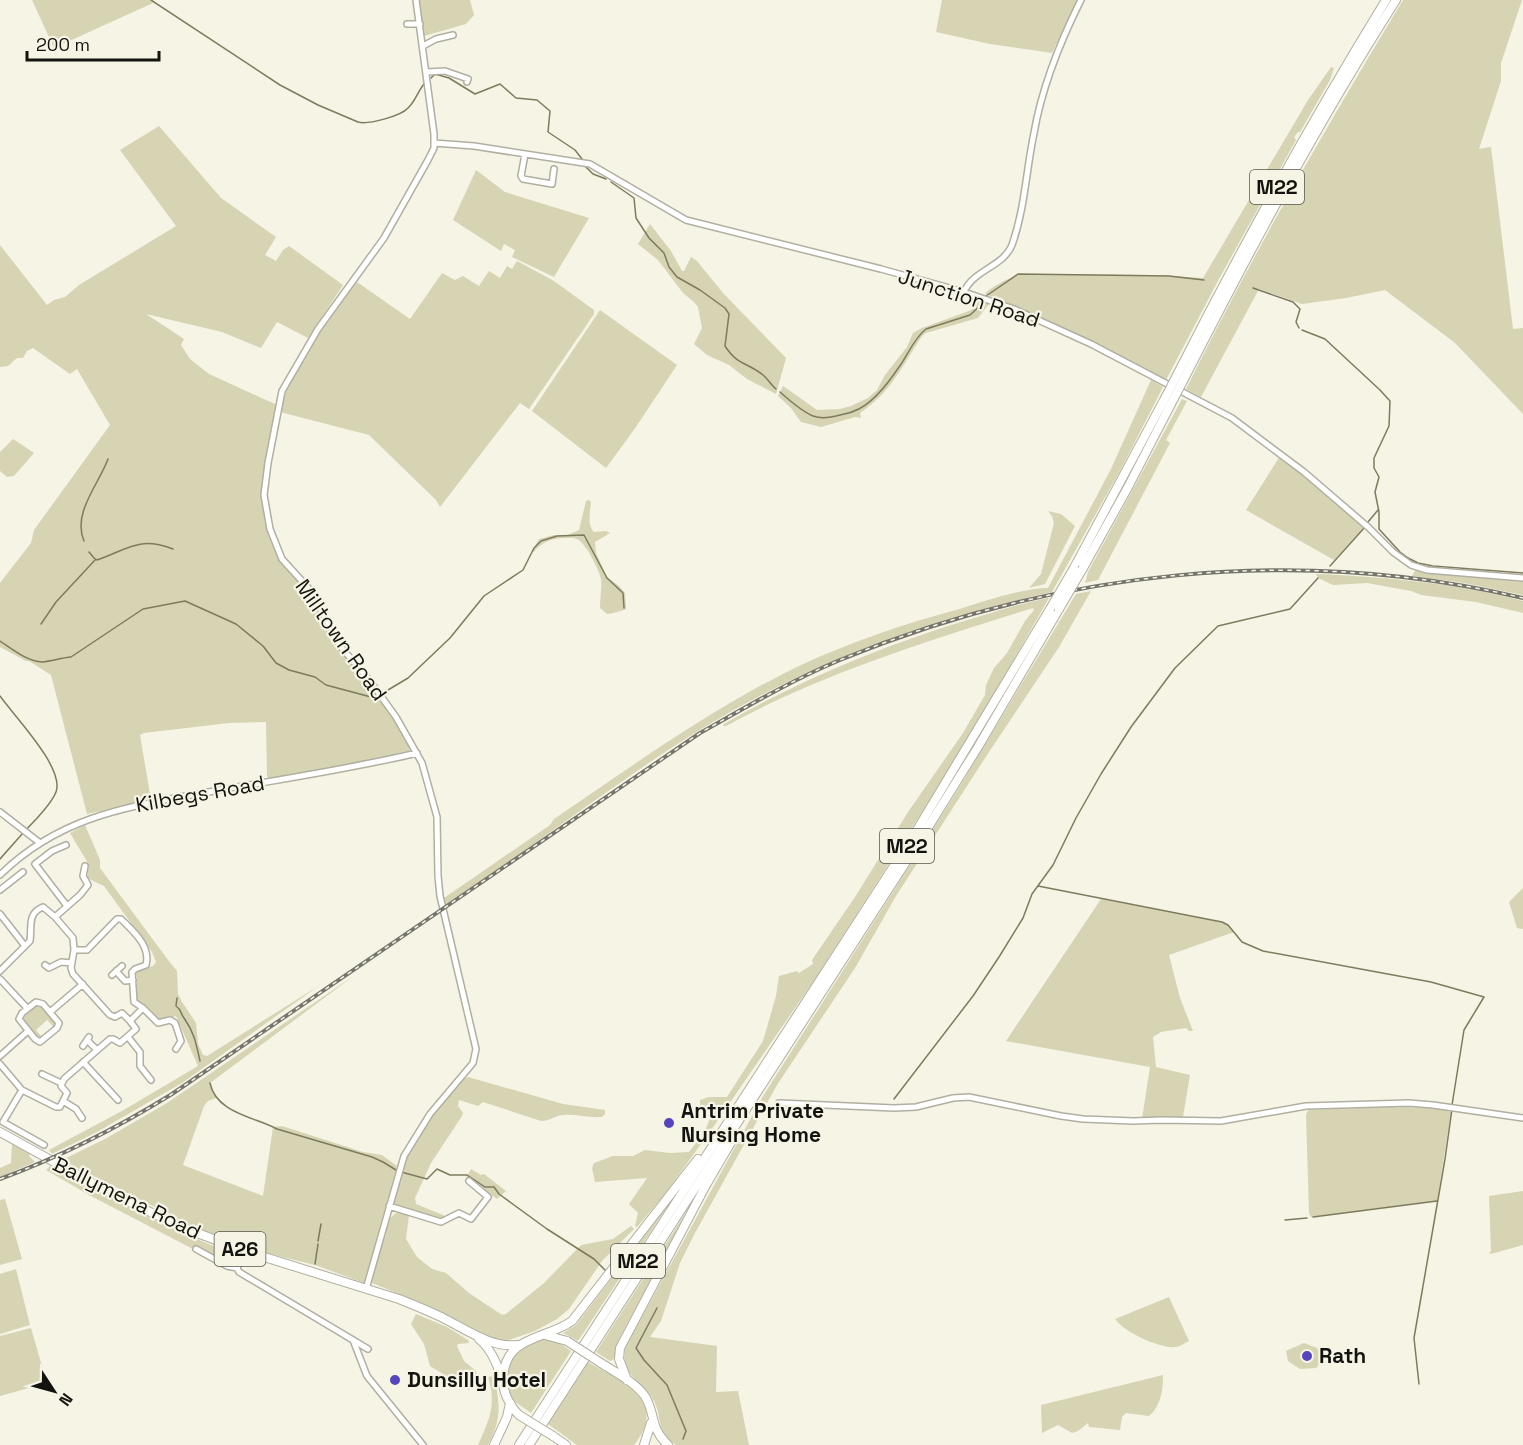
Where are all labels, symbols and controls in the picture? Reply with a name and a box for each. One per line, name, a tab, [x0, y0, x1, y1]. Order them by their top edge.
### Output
scale bar	[27, 24, 159, 62]
text: 200 m	[36, 33, 90, 56]
road number: M22	[1250, 170, 1304, 204]
street label: Junction Road	[895, 262, 1043, 333]
street label: Milltown Road	[290, 574, 393, 706]
street label: Kilbegs Road	[133, 769, 267, 818]
road number: M22	[880, 829, 934, 863]
place label: Antrim Private Nursing Home	[681, 1097, 824, 1148]
marker: Antrim Private Nursing Home	[662, 1116, 676, 1130]
street label: Ballymena Road	[49, 1150, 206, 1245]
road number: A26	[214, 1232, 266, 1266]
road number: M22	[611, 1244, 665, 1278]
place label: Rath	[1319, 1342, 1366, 1369]
marker: Rath	[1300, 1349, 1314, 1363]
north arrow	[24, 1361, 84, 1421]
place label: Dunsilly Hotel	[407, 1366, 546, 1393]
marker: Dunsilly Hotel	[388, 1373, 402, 1387]
text: N	[54, 1389, 77, 1410]

